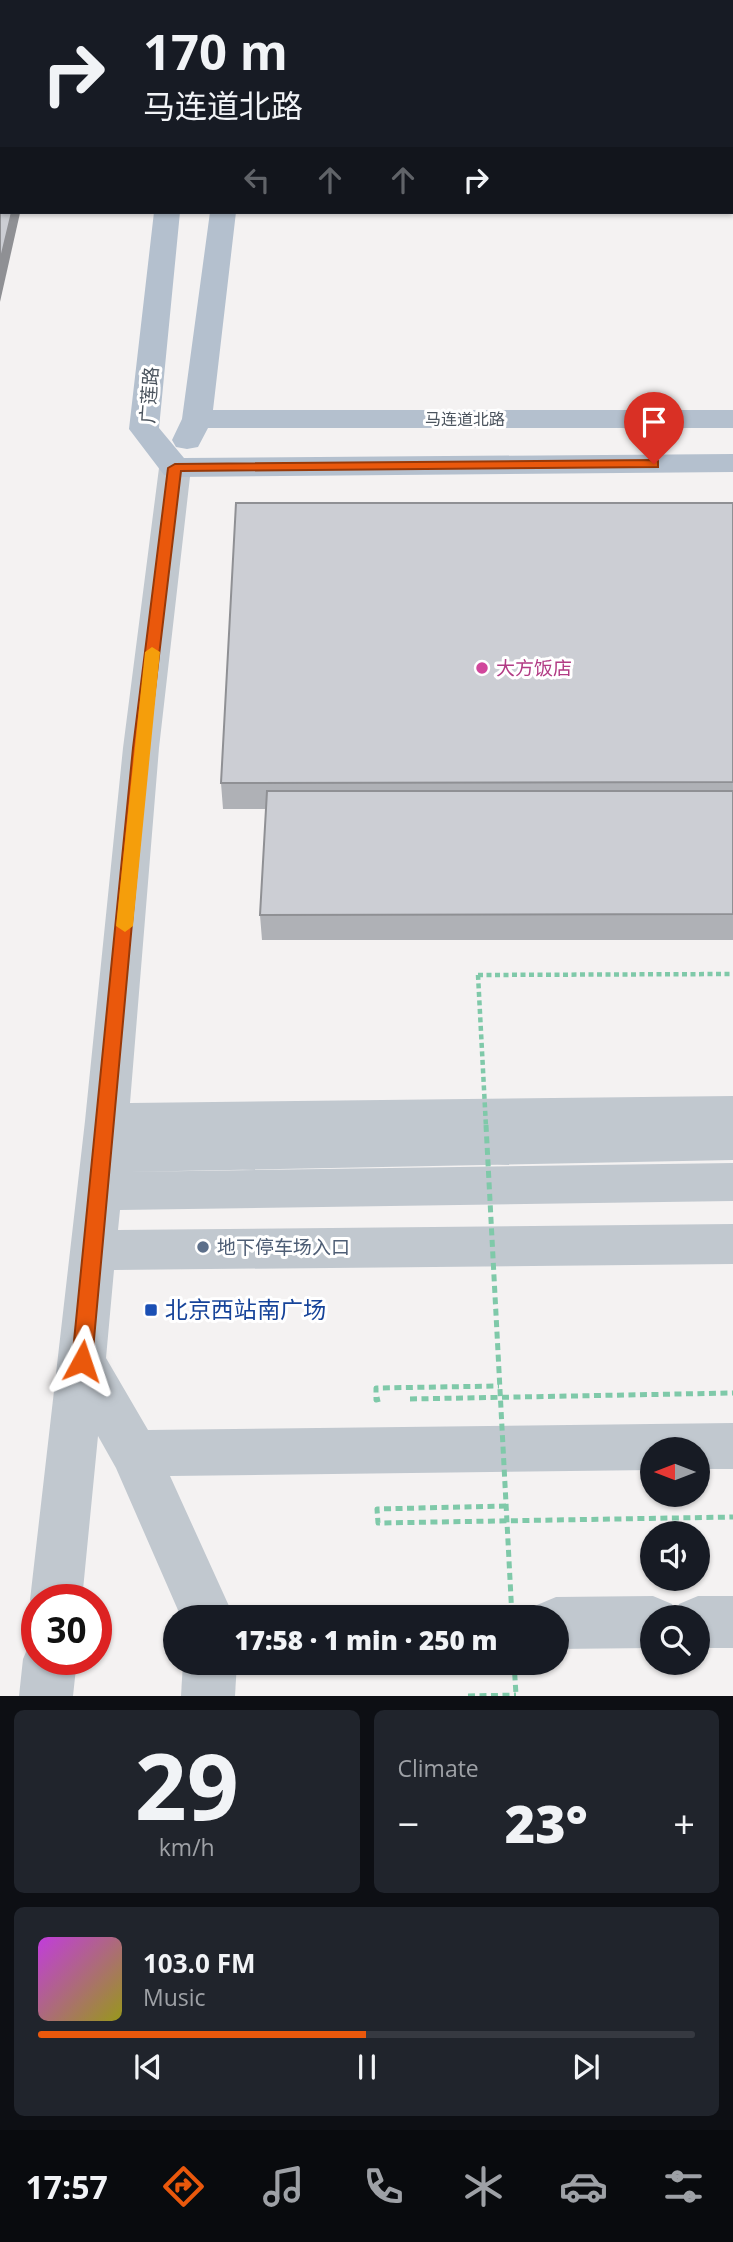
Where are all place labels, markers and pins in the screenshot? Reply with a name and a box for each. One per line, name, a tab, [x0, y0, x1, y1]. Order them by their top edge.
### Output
pin	[624, 392, 684, 464]
place label: 大方饭店	[496, 655, 572, 681]
marker: 大方饭店	[474, 660, 490, 676]
place label: 地下停车场入口	[217, 1234, 350, 1260]
marker: 地下停车场入口	[195, 1239, 211, 1255]
place label: 北京西站南广场	[165, 1293, 326, 1325]
marker: 北京西站南广场	[143, 1302, 159, 1318]

